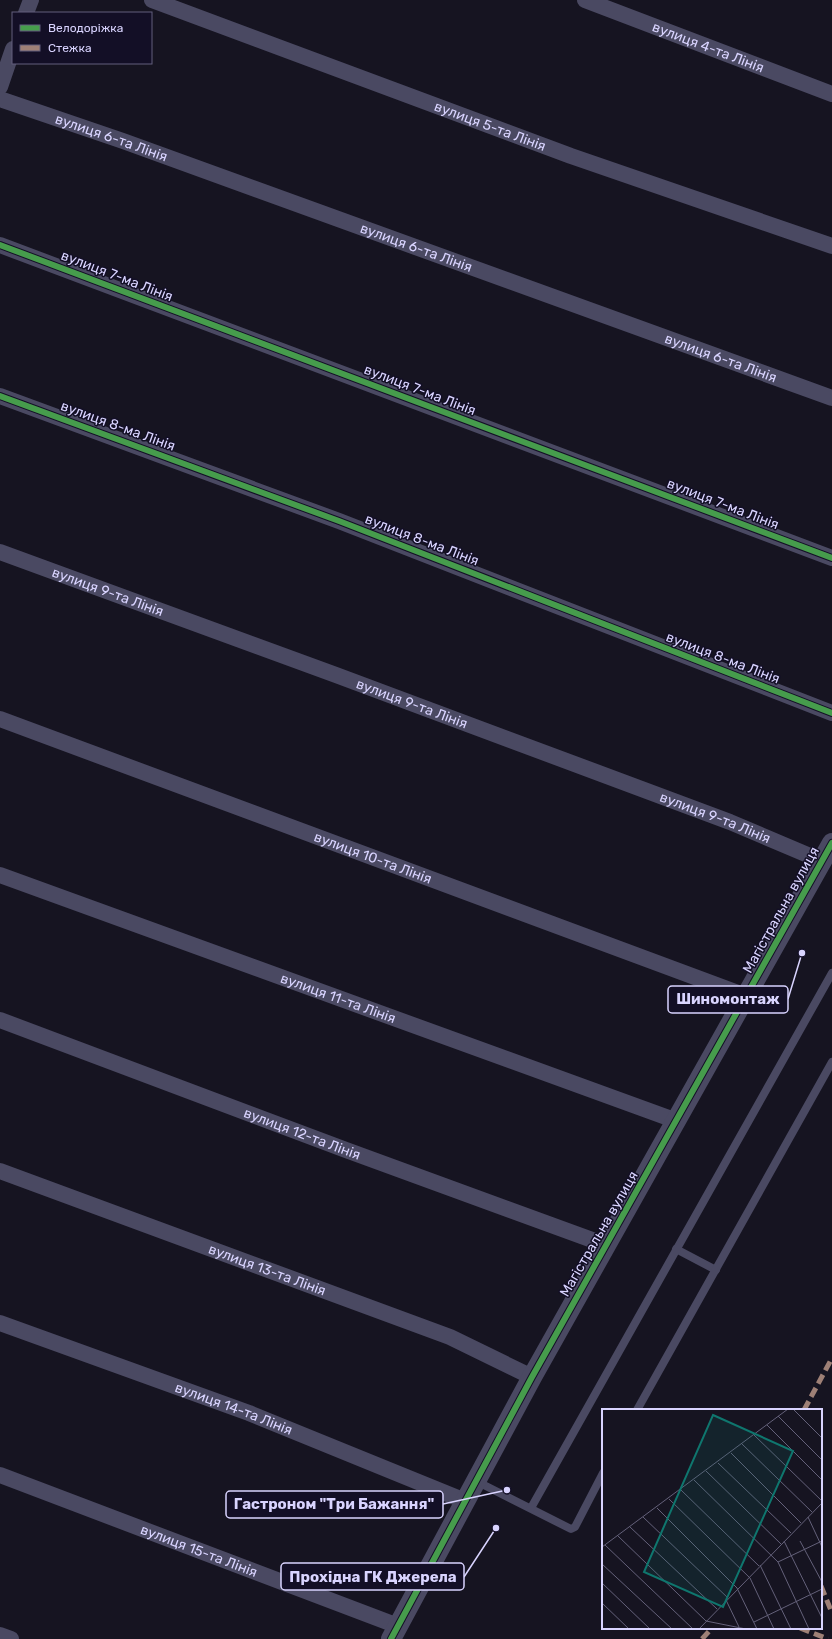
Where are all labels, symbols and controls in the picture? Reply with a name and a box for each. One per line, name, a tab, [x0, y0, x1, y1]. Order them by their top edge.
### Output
legend	[12, 12, 152, 64]
street label: вулиця 4-та Лінія	[650, 18, 767, 76]
text: Велодоріжка	[48, 21, 123, 35]
text: Стежка	[48, 41, 92, 55]
street label: вулиця 5-та Лінія	[432, 97, 548, 154]
street label: вулиця 6-та Лінія	[53, 110, 170, 165]
street label: вулиця 6-та Лінія	[358, 219, 475, 275]
street label: вулиця 7-ма Лінія	[59, 247, 175, 305]
street label: вулиця 6-та Лінія	[663, 330, 779, 386]
street label: вулиця 7-ма Лінія	[362, 361, 478, 419]
street label: вулиця 8-ма Лінія	[58, 397, 178, 455]
street label: вулиця 7-ма Лінія	[665, 475, 781, 533]
street label: вулиця 8-ма Лінія	[363, 510, 481, 570]
street label: вулиця 9-та Лінія	[50, 563, 166, 620]
street label: вулиця 8-ма Лінія	[664, 628, 782, 688]
street label: вулиця 9-та Лінія	[354, 675, 470, 732]
street label: вулиця 9-та Лінія	[658, 788, 773, 847]
street label: вулиця 10-та Лінія	[312, 828, 434, 887]
street label: Магістральна вулиця	[739, 844, 823, 976]
street label: вулиця 11-та Лінія	[278, 969, 398, 1027]
callout: Шиномонтаж	[668, 986, 788, 1013]
text: Шиномонтаж	[676, 990, 780, 1008]
street label: вулиця 12-та Лінія	[242, 1104, 363, 1163]
street label: Магістральна вулиця	[556, 1168, 642, 1300]
street label: вулиця 13-та Лінія	[206, 1240, 328, 1299]
street label: вулиця 14-та Лінія	[173, 1379, 295, 1438]
inset map	[602, 1409, 822, 1629]
callout: Гастроном "Три Бажання"	[226, 1491, 443, 1518]
text: Гастроном "Три Бажання"	[234, 1495, 434, 1513]
street label: вулиця 15-та Лінія	[138, 1521, 260, 1580]
callout: Прохідна ГК Джерела	[281, 1563, 464, 1590]
text: Прохідна ГК Джерела	[289, 1568, 457, 1586]

